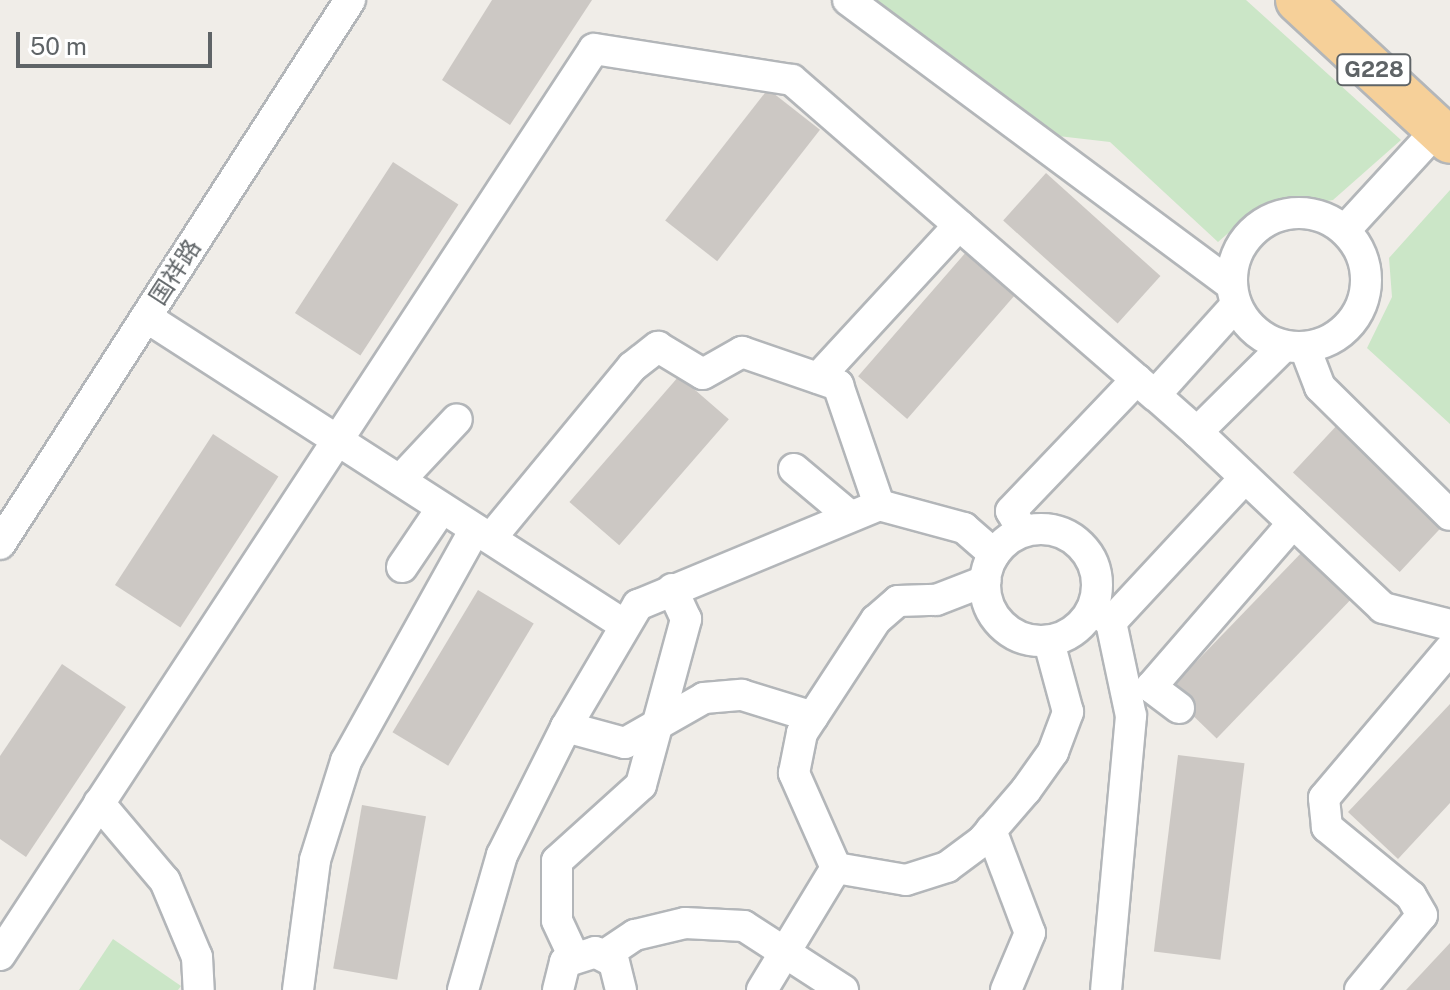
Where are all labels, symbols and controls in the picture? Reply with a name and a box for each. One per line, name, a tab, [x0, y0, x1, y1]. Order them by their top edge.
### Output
scale bar	[20, 16, 216, 66]
text: 50 m	[30, 32, 87, 60]
road number: G228	[1336, 52, 1412, 88]
street label: 国祥路	[143, 234, 207, 310]

